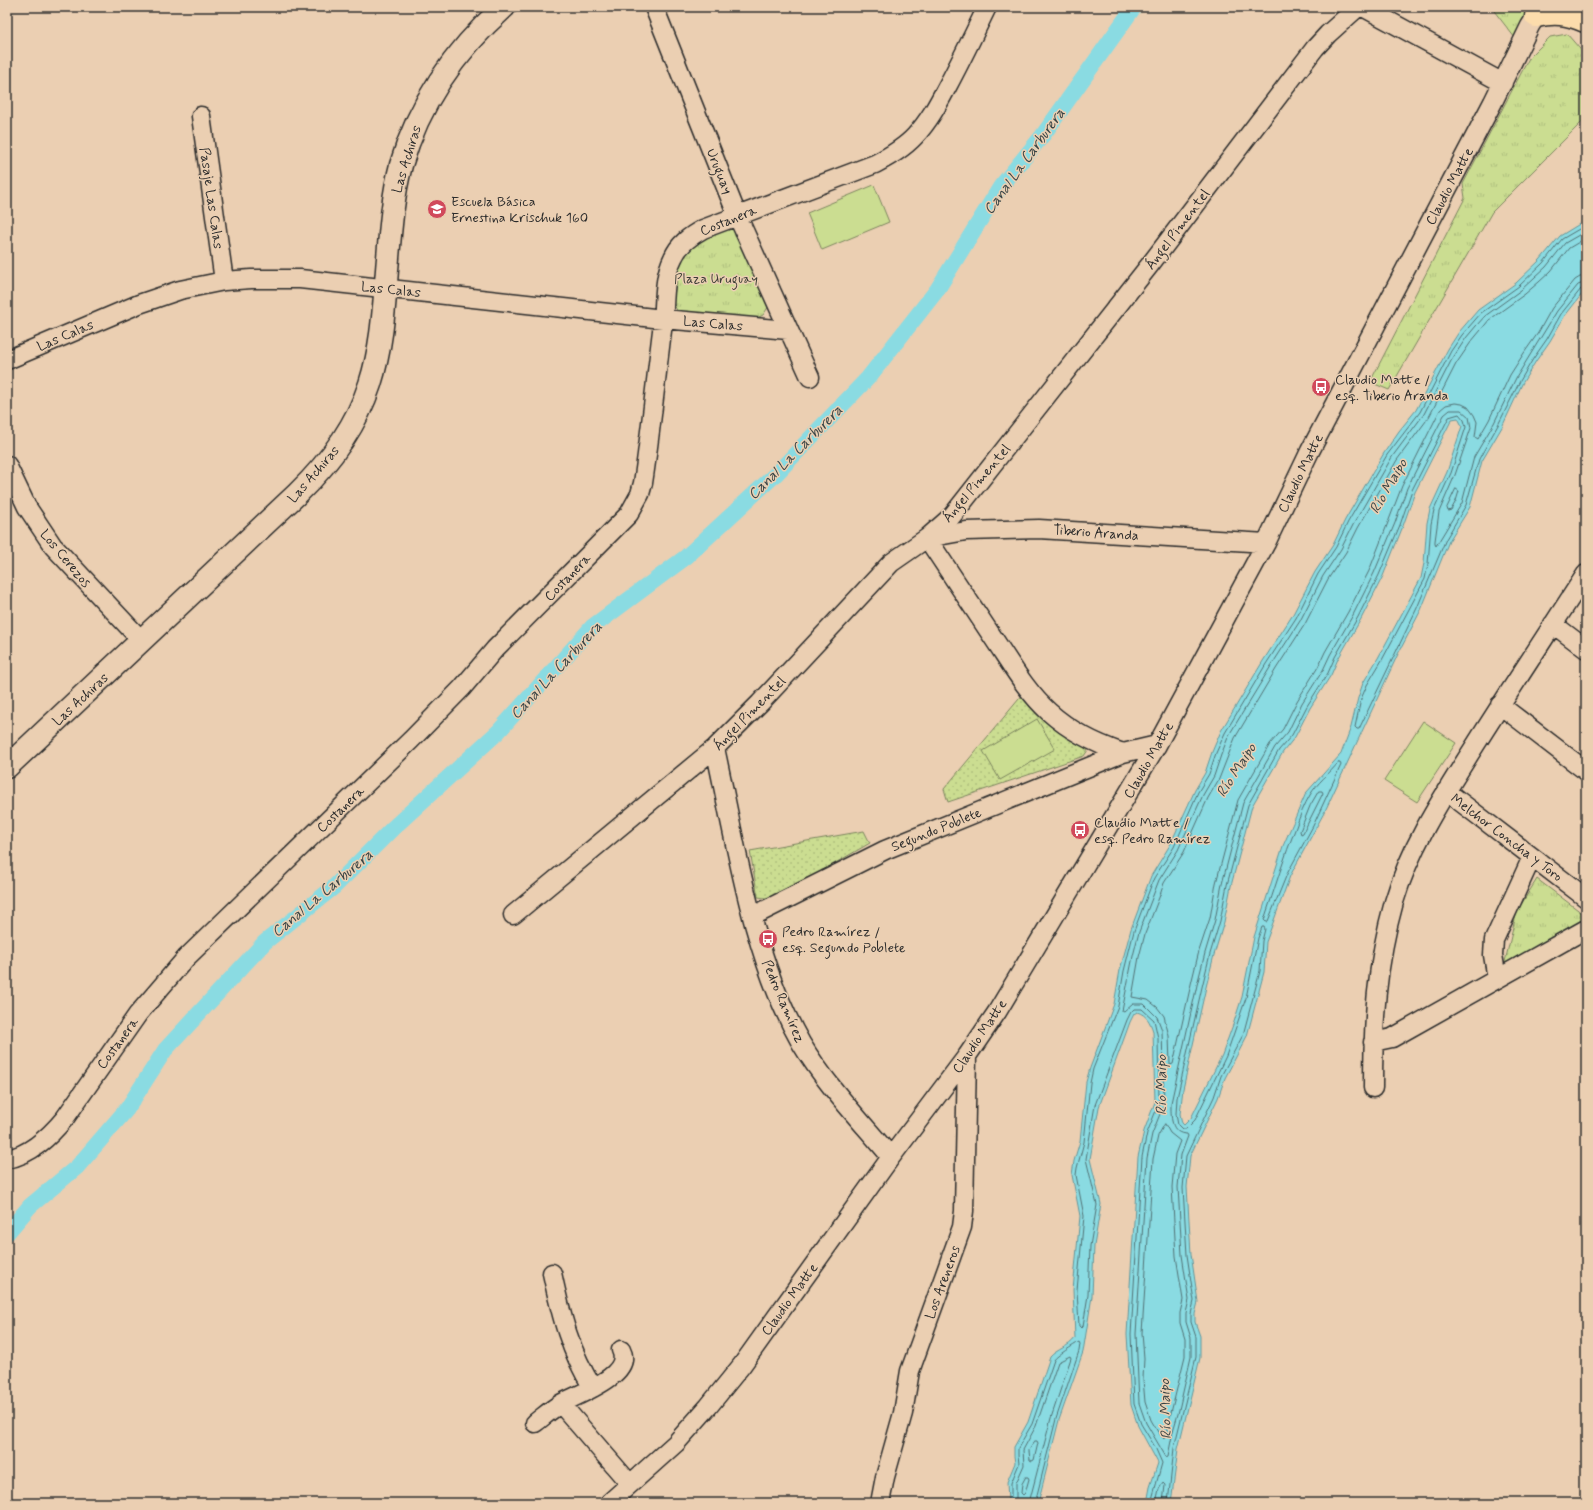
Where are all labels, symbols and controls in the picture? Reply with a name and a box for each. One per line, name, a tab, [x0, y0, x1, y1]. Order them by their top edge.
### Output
water label: Canal La Carburera	[980, 104, 1070, 219]
street label: Las Achiras	[388, 123, 426, 195]
street label: Claudio Matte	[1422, 144, 1478, 228]
street label: Pasaje Las Calas	[195, 146, 227, 250]
street label: Uruguay	[700, 146, 736, 198]
street label: Ángel Pimentel	[1142, 186, 1216, 275]
place label: Escuela Básica Ernestina Krischuk 160	[451, 193, 588, 227]
school or university icon: Escuela Básica Ernestina Krischuk 160	[426, 198, 448, 220]
street label: Costanera	[697, 201, 760, 240]
park label: Plaza Uruguay	[674, 270, 758, 290]
street label: Las Calas	[360, 278, 422, 302]
street label: Las Calas	[682, 312, 744, 336]
street label: Las Calas	[34, 316, 96, 356]
place label: Claudio Matte / esq. Tiberio Aranda	[1335, 371, 1448, 405]
bus stop icon: Claudio Matte / esq. Tiberio Aranda	[1310, 376, 1332, 398]
water label: Canal La Carburera	[744, 401, 848, 505]
street label: Claudio Matte	[1274, 431, 1328, 516]
street label: Ángel Pimentel	[939, 441, 1016, 528]
street label: Las Achiras	[284, 442, 344, 507]
water label: Río Maipo	[1365, 455, 1413, 518]
street label: Tiberio Aranda	[1053, 521, 1139, 545]
street label: Los Cerezos	[36, 526, 95, 592]
street label: Costanera	[541, 550, 595, 605]
water label: Canal La Carburera	[506, 617, 607, 724]
street label: Las Achiras	[49, 669, 112, 730]
street label: Ángel Pimentel	[710, 673, 791, 756]
street label: Claudio Matte	[1120, 719, 1178, 802]
water label: Río Maipo	[1212, 739, 1262, 801]
street label: Costanera	[313, 782, 369, 837]
street label: Melchor Concha y Toro	[1447, 790, 1566, 886]
street label: Segundo Poblete	[889, 803, 985, 858]
place label: Claudio Matte / esq. Pedro Ramírez	[1094, 814, 1211, 848]
bus stop icon: Claudio Matte / esq. Pedro Ramírez	[1069, 819, 1091, 841]
water label: Canal La Carburera	[268, 845, 378, 942]
place label: Pedro Ramírez / esq. Segundo Poblete	[782, 923, 906, 959]
bus stop icon: Pedro Ramírez / esq. Segundo Poblete	[757, 928, 779, 950]
street label: Pedro Ramírez	[757, 957, 809, 1046]
street label: Claudio Matte	[948, 996, 1011, 1077]
street label: Costanera	[93, 1014, 143, 1073]
water label: Río Maipo	[1152, 1054, 1172, 1115]
street label: Los Areneros	[921, 1243, 965, 1322]
street label: Claudio Matte	[757, 1260, 822, 1339]
water label: Río Maipo	[1155, 1378, 1177, 1439]

